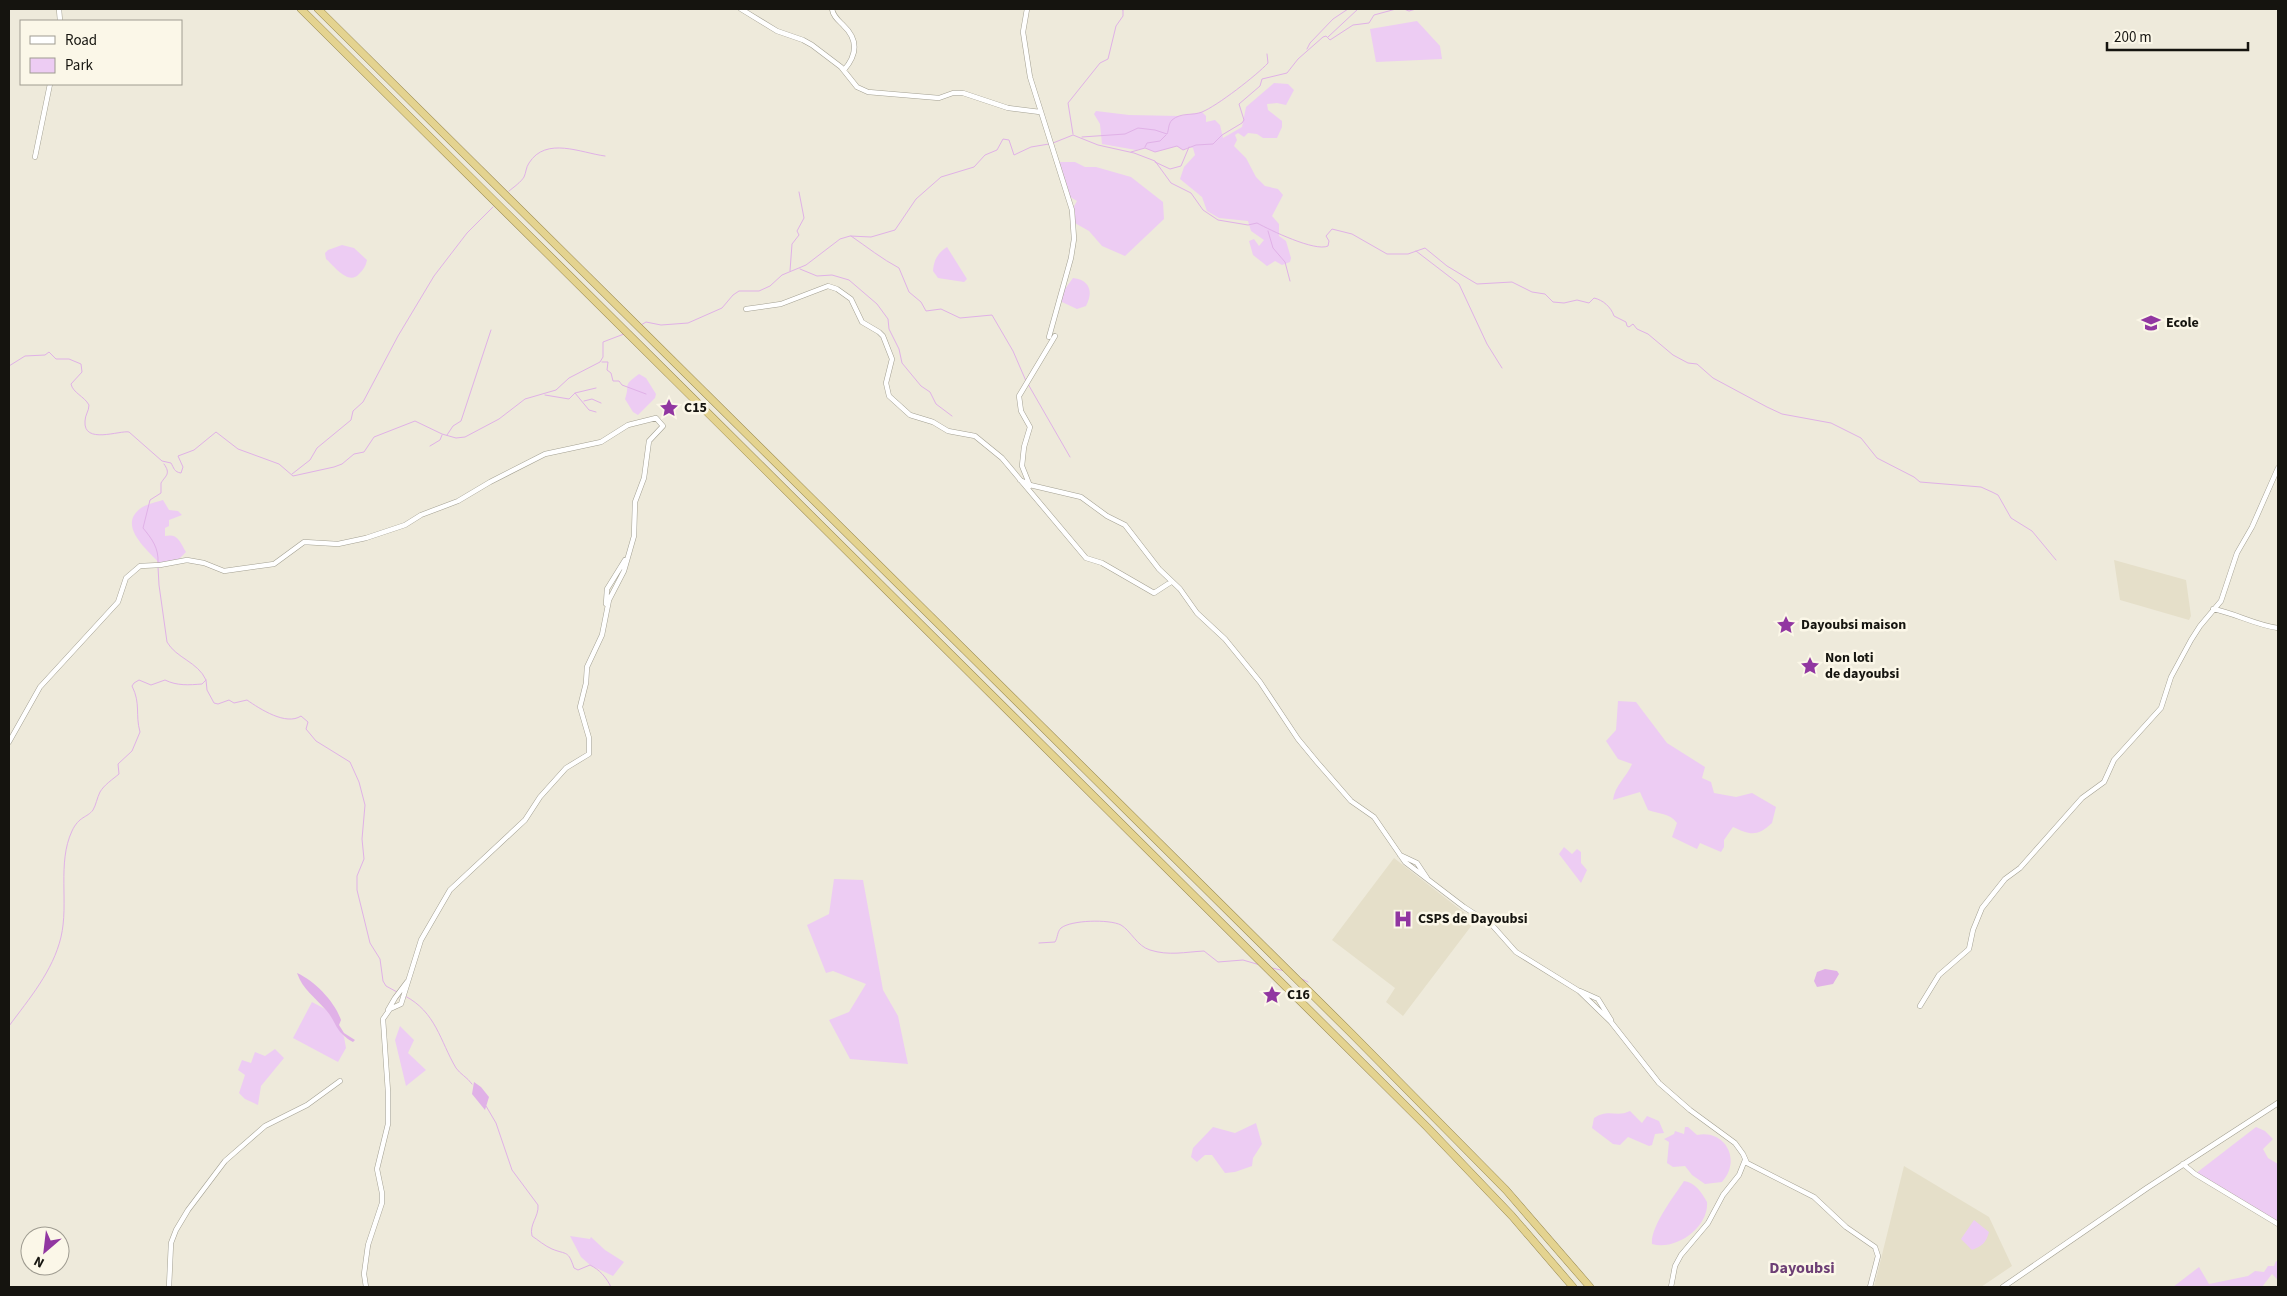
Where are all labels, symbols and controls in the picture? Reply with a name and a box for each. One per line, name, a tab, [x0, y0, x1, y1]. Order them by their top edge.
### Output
legend	[20, 20, 182, 85]
scale bar	[2107, 20, 2248, 52]
text: 200 m	[2114, 27, 2152, 48]
text: Road	[65, 30, 97, 51]
text: Park	[65, 55, 94, 76]
school or university icon: Ecole	[2140, 312, 2162, 334]
place label: Ecole	[2166, 313, 2199, 333]
place icon: C15	[658, 397, 680, 419]
place label: C15	[684, 398, 707, 418]
place icon: Dayoubsi maison	[1775, 614, 1797, 636]
place label: Dayoubsi maison	[1801, 615, 1906, 635]
place label: Non loti de dayoubsi	[1825, 648, 1900, 684]
place icon: Non loti de dayoubsi	[1799, 655, 1821, 677]
hospital icon: CSPS de Dayoubsi	[1392, 908, 1414, 930]
place label: CSPS de Dayoubsi	[1418, 909, 1528, 929]
place icon: C16	[1261, 984, 1283, 1006]
place label: C16	[1287, 985, 1310, 1005]
north arrow	[20, 1226, 70, 1276]
text: N	[31, 1251, 48, 1273]
district label: Dayoubsi	[1769, 1257, 1835, 1279]

